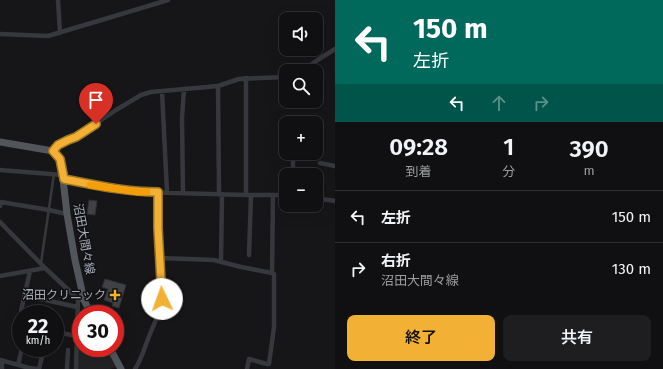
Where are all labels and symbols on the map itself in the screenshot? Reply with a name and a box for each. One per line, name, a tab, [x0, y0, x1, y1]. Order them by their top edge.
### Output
pin	[79, 83, 113, 124]
street label: 沼田大間々線	[71, 202, 97, 276]
position arrow	[141, 278, 183, 320]
place label: 沼田クリニック	[22, 288, 106, 302]
marker: 沼田クリニック	[109, 289, 121, 301]
speed limit sign: 30	[72, 305, 124, 357]

